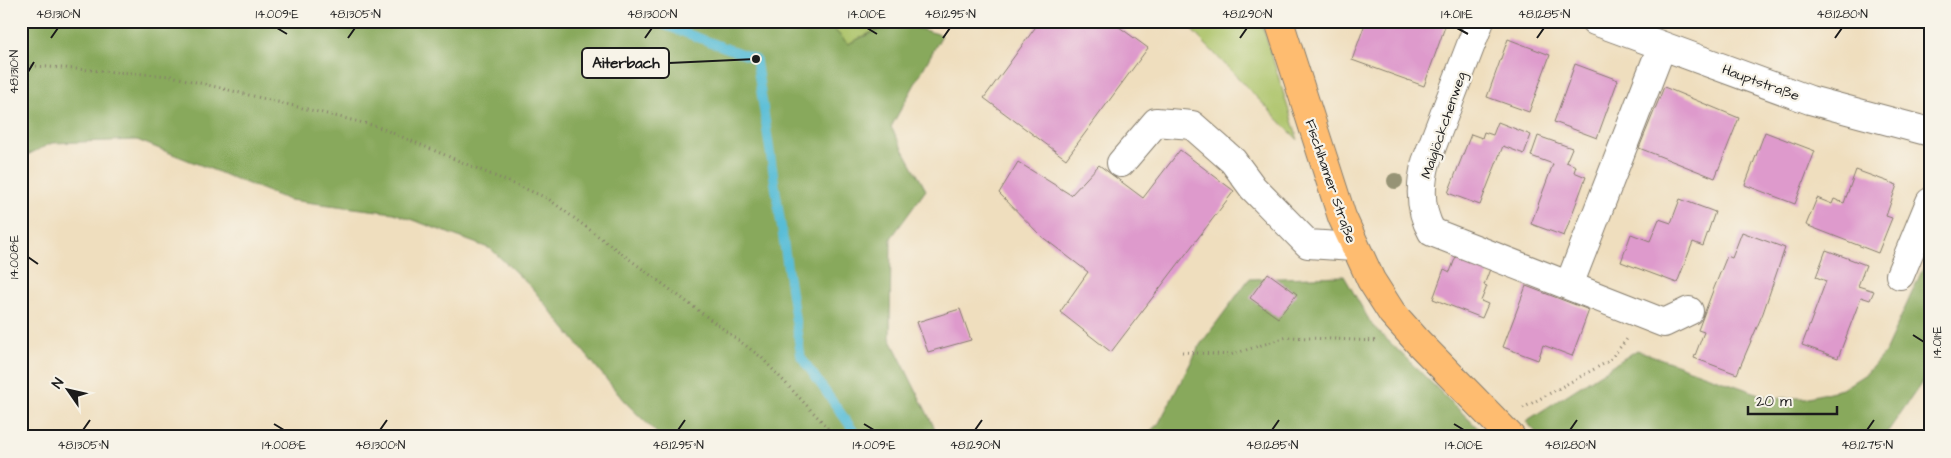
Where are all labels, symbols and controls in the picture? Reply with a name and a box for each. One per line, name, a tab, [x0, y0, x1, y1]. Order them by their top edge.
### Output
text: 48.1310°N	[36, 6, 81, 23]
text: 14.009°E	[255, 6, 299, 23]
text: 48.1305°N	[329, 6, 381, 23]
text: 48.1300°N	[627, 6, 678, 23]
text: 14.010°E	[848, 6, 886, 23]
text: 48.1295°N	[924, 6, 976, 23]
text: 48.1290°N	[1222, 6, 1273, 23]
text: 14.011°E	[1441, 6, 1473, 23]
text: 48.1285°N	[1518, 6, 1571, 23]
text: 48.1280°N	[1816, 6, 1868, 23]
callout: Aiterbach	[582, 48, 669, 78]
text: 48.1310°N	[6, 49, 23, 94]
text: Aiterbach	[592, 53, 660, 74]
street label: Hauptstraße	[1719, 60, 1803, 106]
street label: Maiglöckchenweg	[1416, 69, 1472, 182]
street label: Fischlhamer Straße	[1299, 117, 1361, 246]
text: 14.008°E	[6, 235, 23, 279]
text: 14.011°E	[1929, 326, 1946, 358]
north arrow	[42, 366, 92, 416]
text: N	[47, 374, 69, 393]
scale bar	[1748, 383, 1837, 415]
text: 20 m	[1756, 391, 1792, 412]
text: 48.1305°N	[57, 437, 109, 454]
text: 14.008°E	[262, 437, 306, 454]
text: 48.1300°N	[355, 437, 406, 454]
text: 48.1295°N	[652, 437, 704, 454]
text: 14.009°E	[852, 437, 896, 454]
text: 48.1290°N	[950, 437, 1001, 454]
text: 48.1285°N	[1246, 437, 1299, 454]
text: 14.010°E	[1445, 437, 1483, 454]
text: 48.1280°N	[1544, 437, 1596, 454]
text: 48.1275°N	[1841, 437, 1894, 454]

